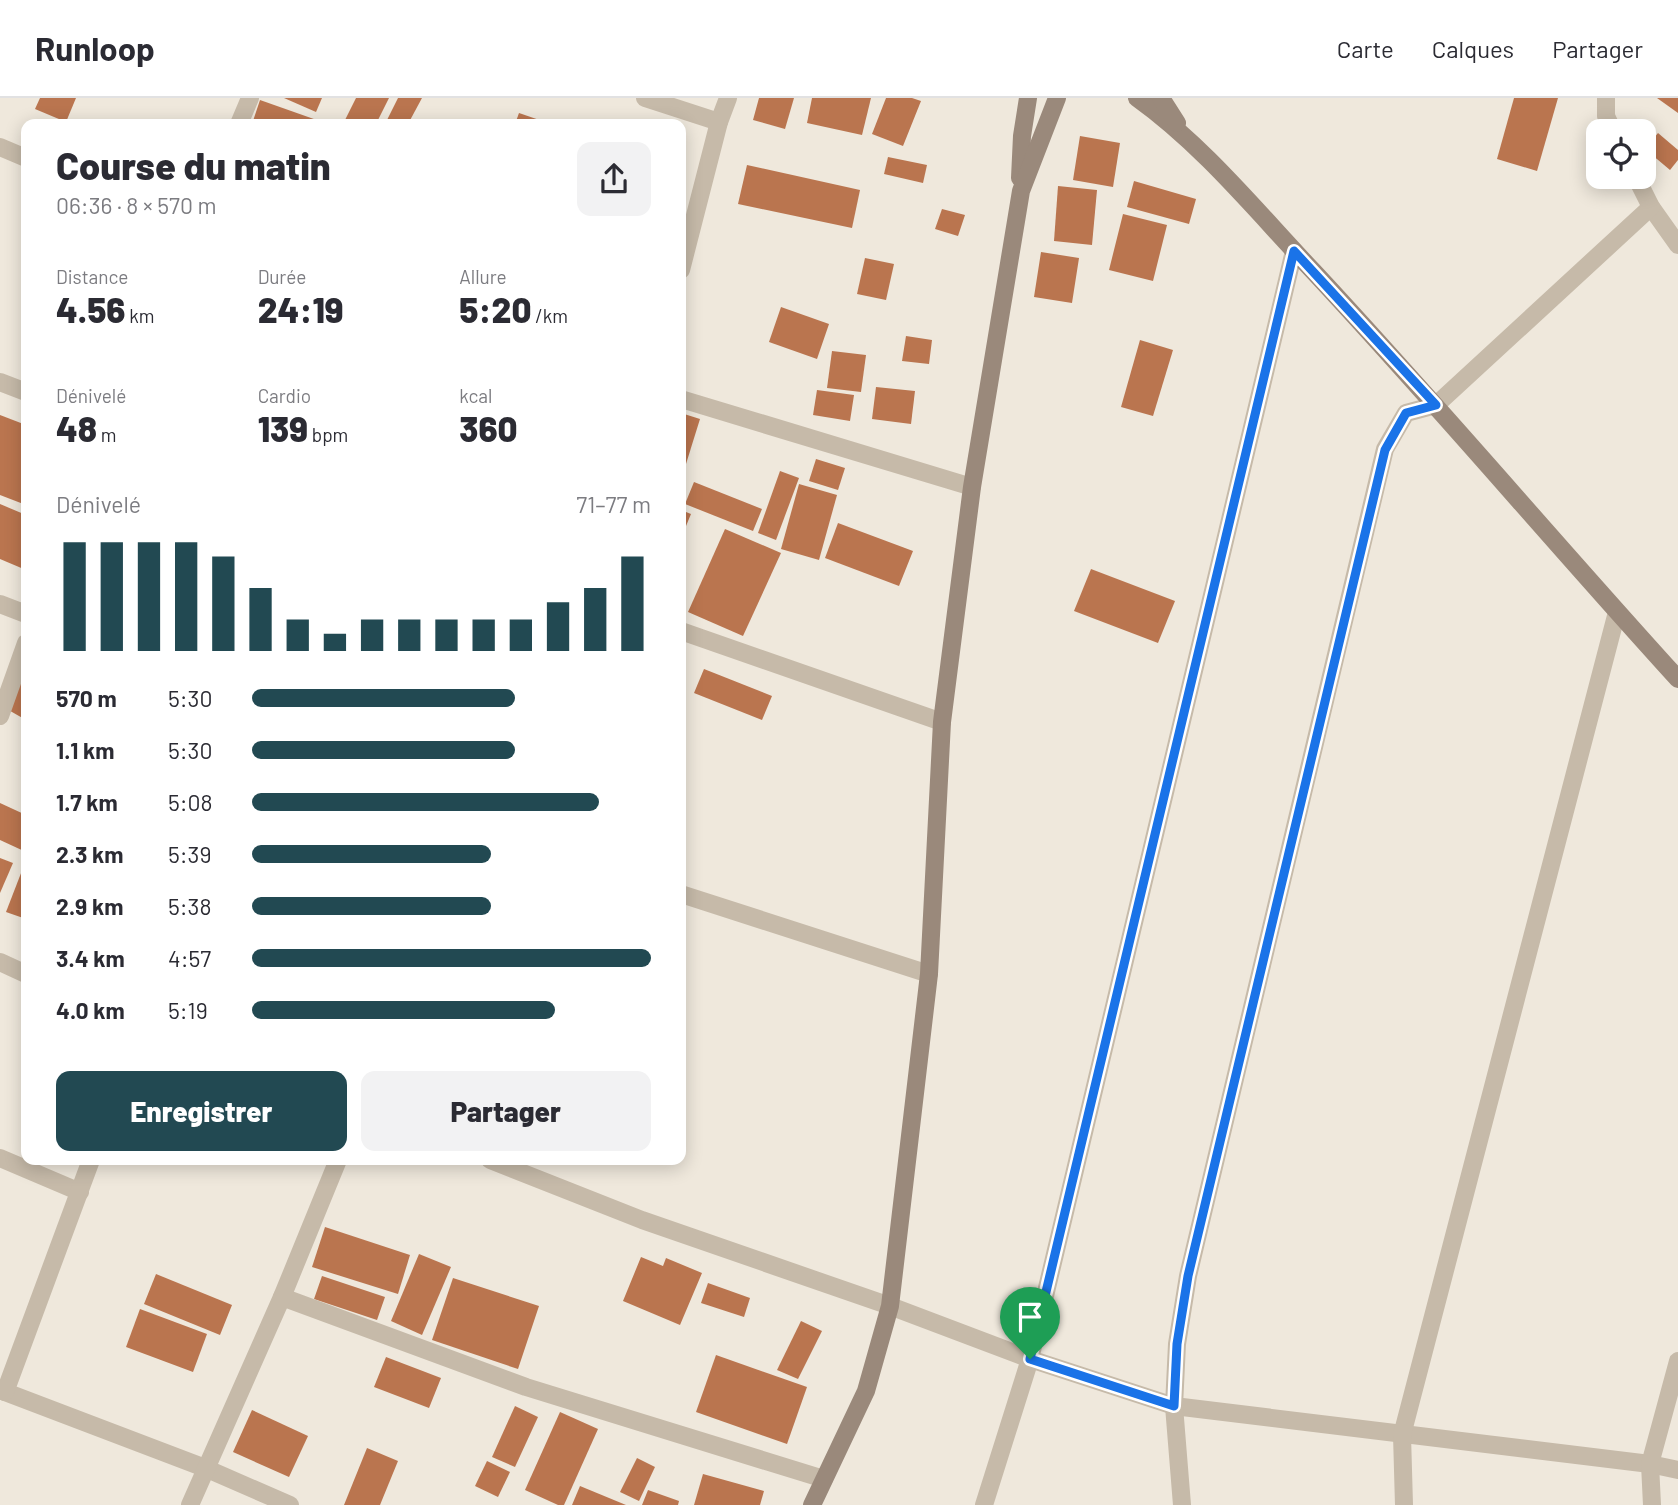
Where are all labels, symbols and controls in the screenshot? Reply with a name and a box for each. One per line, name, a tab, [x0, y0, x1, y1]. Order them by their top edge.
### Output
text: Runloop	[35, 28, 155, 68]
text: Carte	[1337, 34, 1394, 63]
text: Calques	[1432, 34, 1514, 63]
text: Partager	[1552, 34, 1643, 63]
map controls	[1586, 119, 1656, 189]
button: locate	[1586, 119, 1656, 189]
text: Course du matin	[56, 142, 331, 188]
button: share	[577, 142, 651, 216]
text: 06:36 · 8 × 570 m	[56, 191, 217, 219]
text: Distance	[56, 265, 128, 288]
text: Durée	[258, 265, 306, 288]
text: Allure	[459, 265, 507, 288]
text: 4.56	[56, 288, 125, 330]
text: 24:19	[258, 288, 344, 330]
text: 5:20	[459, 288, 531, 330]
text: km	[125, 304, 154, 327]
text: /km	[531, 304, 568, 327]
text: Dénivelé	[56, 384, 126, 407]
text: Cardio	[258, 384, 311, 407]
text: kcal	[459, 384, 492, 407]
text: 48	[56, 407, 97, 449]
text: 139	[258, 407, 308, 449]
text: 360	[459, 407, 518, 449]
text: m	[97, 423, 117, 446]
text: bpm	[308, 423, 348, 446]
text: Dénivelé	[56, 490, 141, 518]
text: 71–77 m	[576, 490, 651, 518]
text: 570 m	[56, 684, 117, 712]
text: 5:30	[168, 684, 212, 712]
text: 1.1 km	[56, 736, 115, 764]
text: 5:30	[168, 736, 212, 764]
text: 1.7 km	[56, 788, 118, 816]
text: 5:08	[168, 788, 213, 816]
text: 2.3 km	[56, 840, 124, 868]
text: 5:39	[168, 840, 211, 868]
text: 2.9 km	[56, 892, 123, 920]
text: 5:38	[168, 892, 211, 920]
text: 3.4 km	[56, 944, 125, 972]
text: 4:57	[168, 944, 211, 972]
text: 4.0 km	[56, 996, 125, 1024]
text: 5:19	[168, 996, 208, 1024]
button: Enregistrer	[56, 1071, 347, 1151]
button: Partager	[361, 1071, 651, 1151]
pin	[1000, 1287, 1060, 1359]
icon: arrive	[1011, 1298, 1049, 1336]

